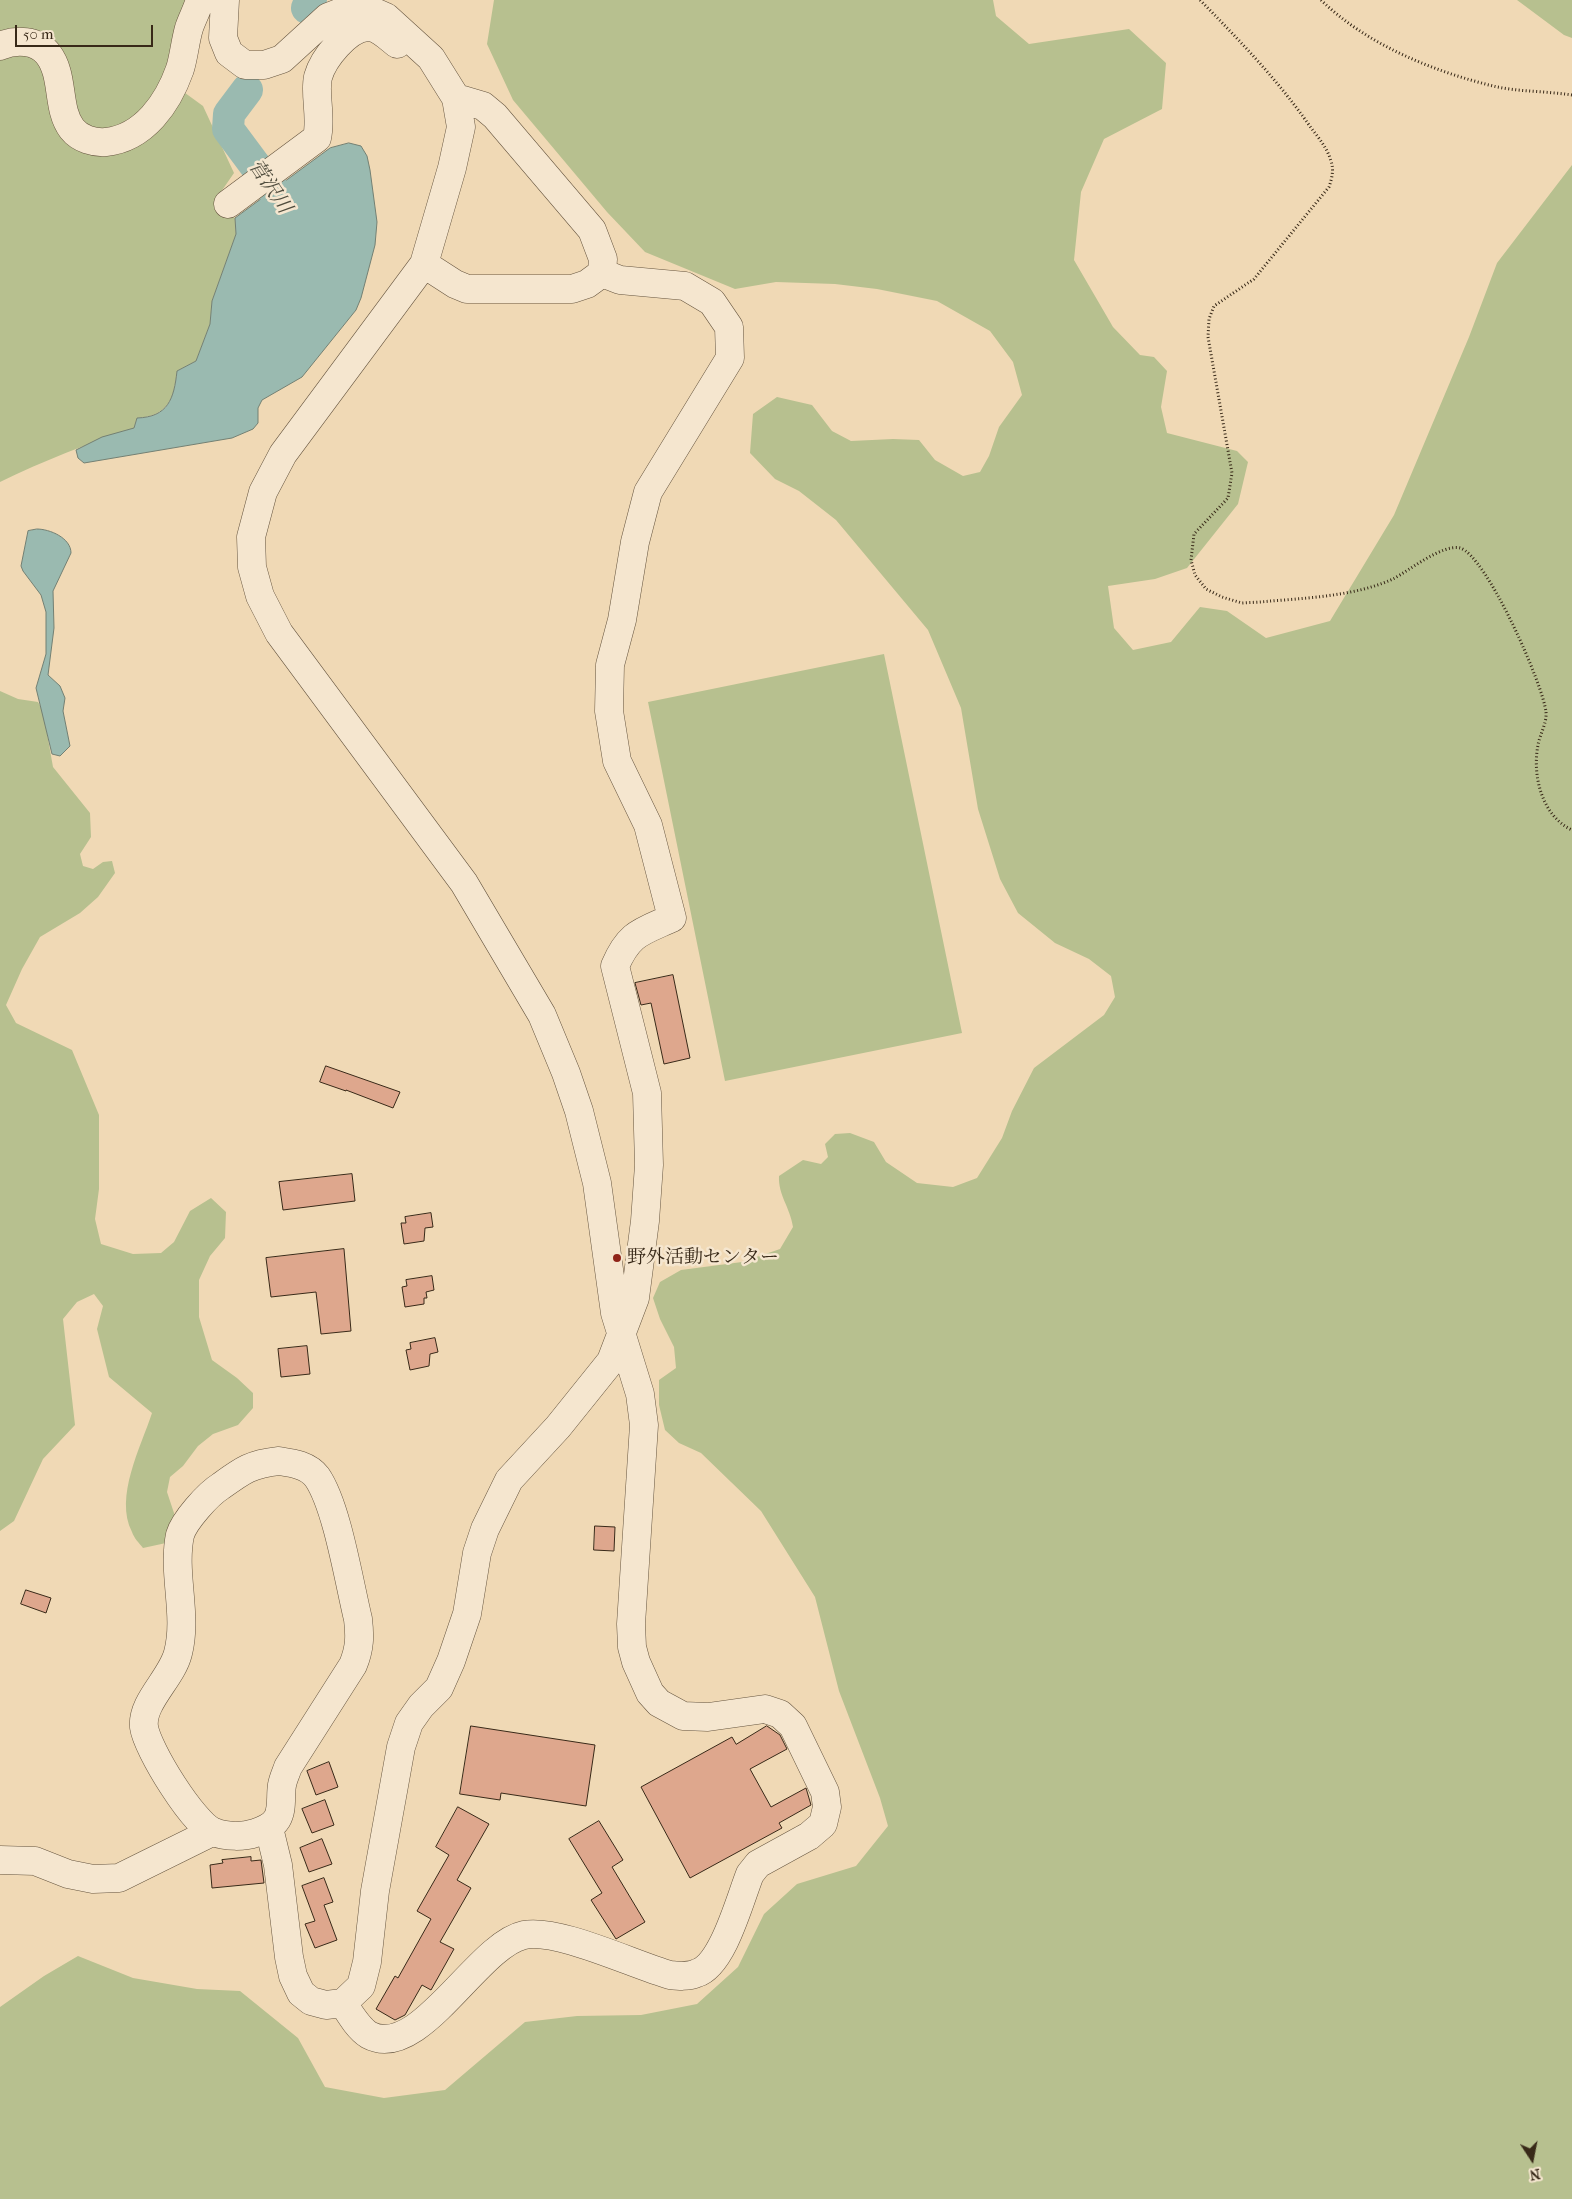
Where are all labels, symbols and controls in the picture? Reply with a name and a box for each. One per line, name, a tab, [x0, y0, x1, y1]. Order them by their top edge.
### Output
scale bar	[18, 15, 155, 47]
text: 50 m	[23, 25, 53, 43]
water label: 菅沢川	[242, 155, 296, 219]
place label: 野外活動センター	[627, 1247, 779, 1269]
marker: 野外活動センター	[611, 1252, 623, 1264]
north arrow	[1507, 2134, 1557, 2184]
text: N	[1528, 2165, 1542, 2184]

